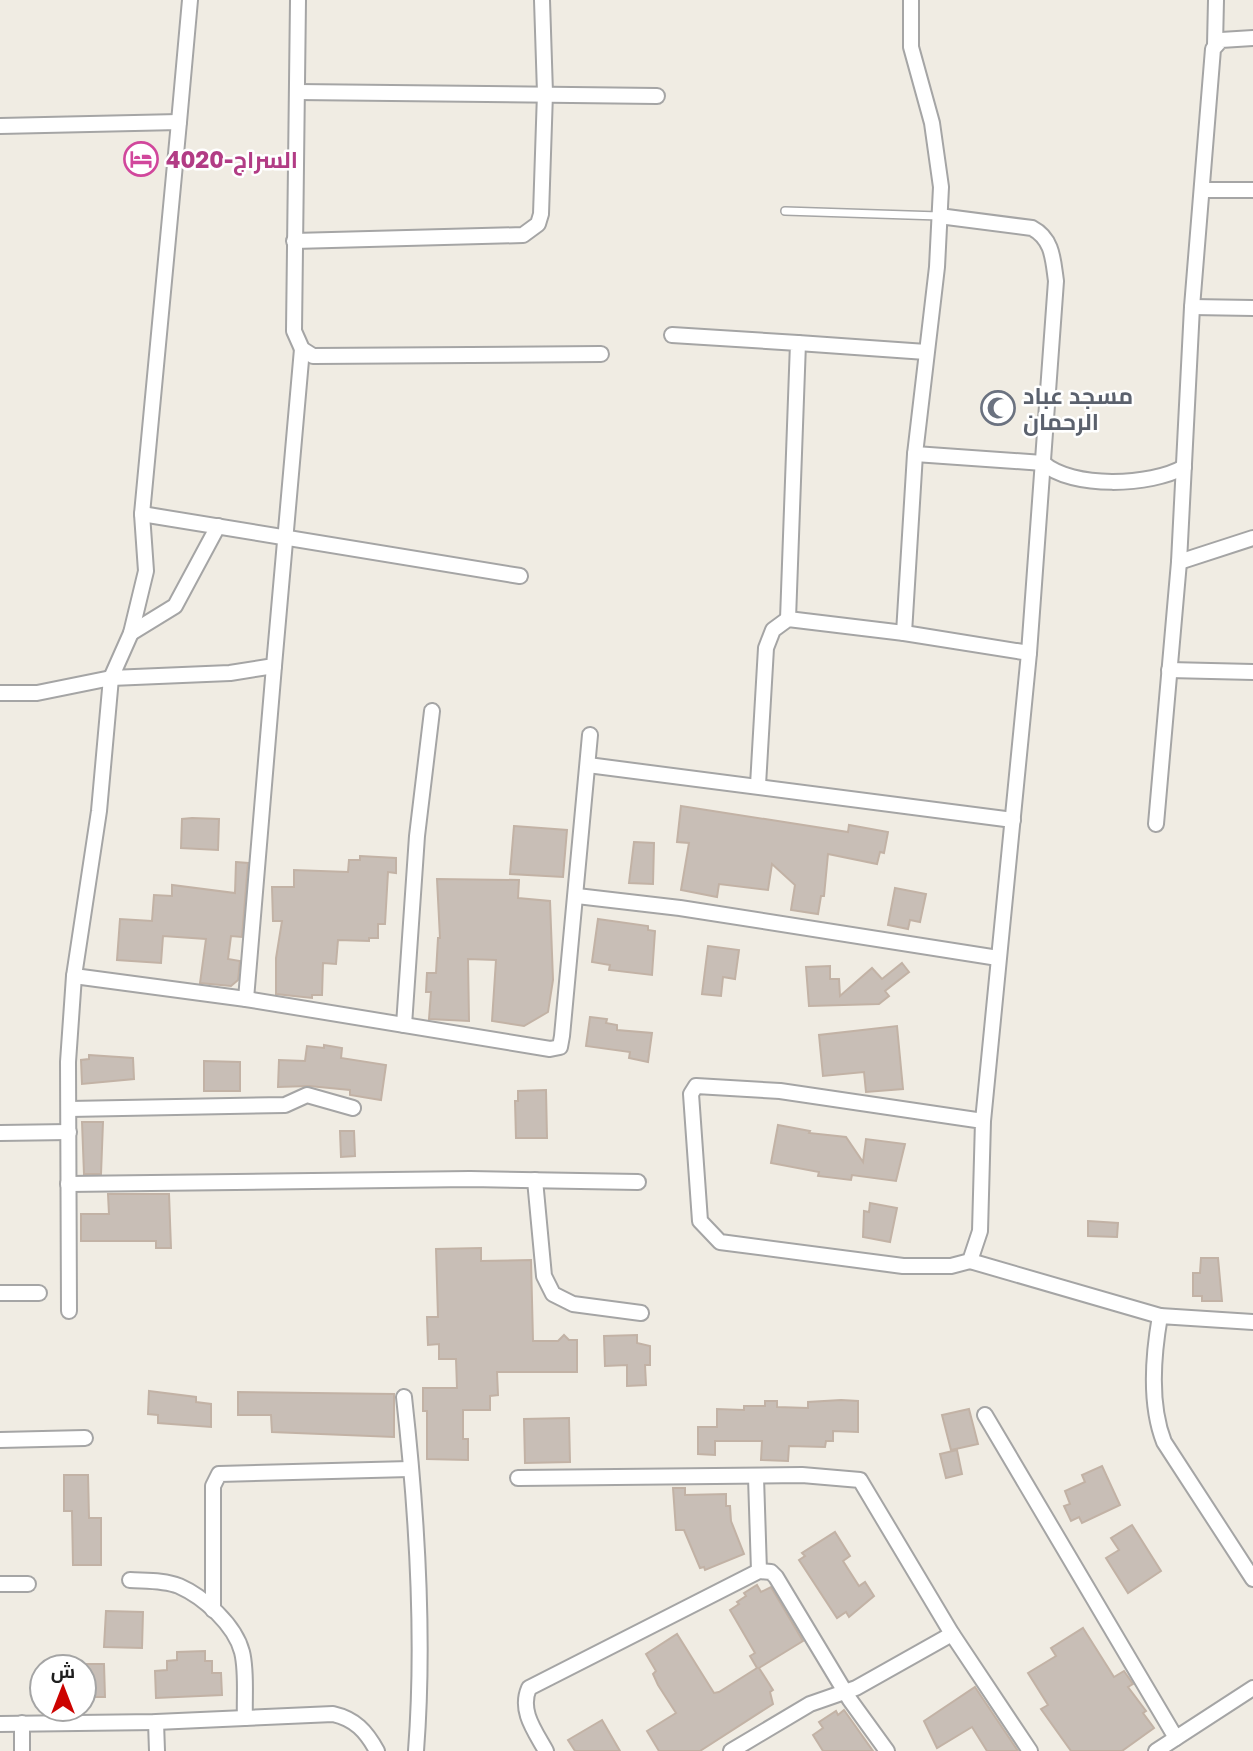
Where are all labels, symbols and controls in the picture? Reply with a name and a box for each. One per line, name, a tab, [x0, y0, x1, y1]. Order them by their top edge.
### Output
hotel icon: السراج-4020	[122, 140, 160, 178]
place label: السراج-4020	[166, 145, 298, 176]
place label: مسجد عباد الرحمان	[1023, 381, 1133, 436]
mosque icon: مسجد عباد الرحمان	[979, 389, 1017, 427]
north arrow	[28, 1653, 98, 1723]
text: ش	[51, 1659, 75, 1683]

